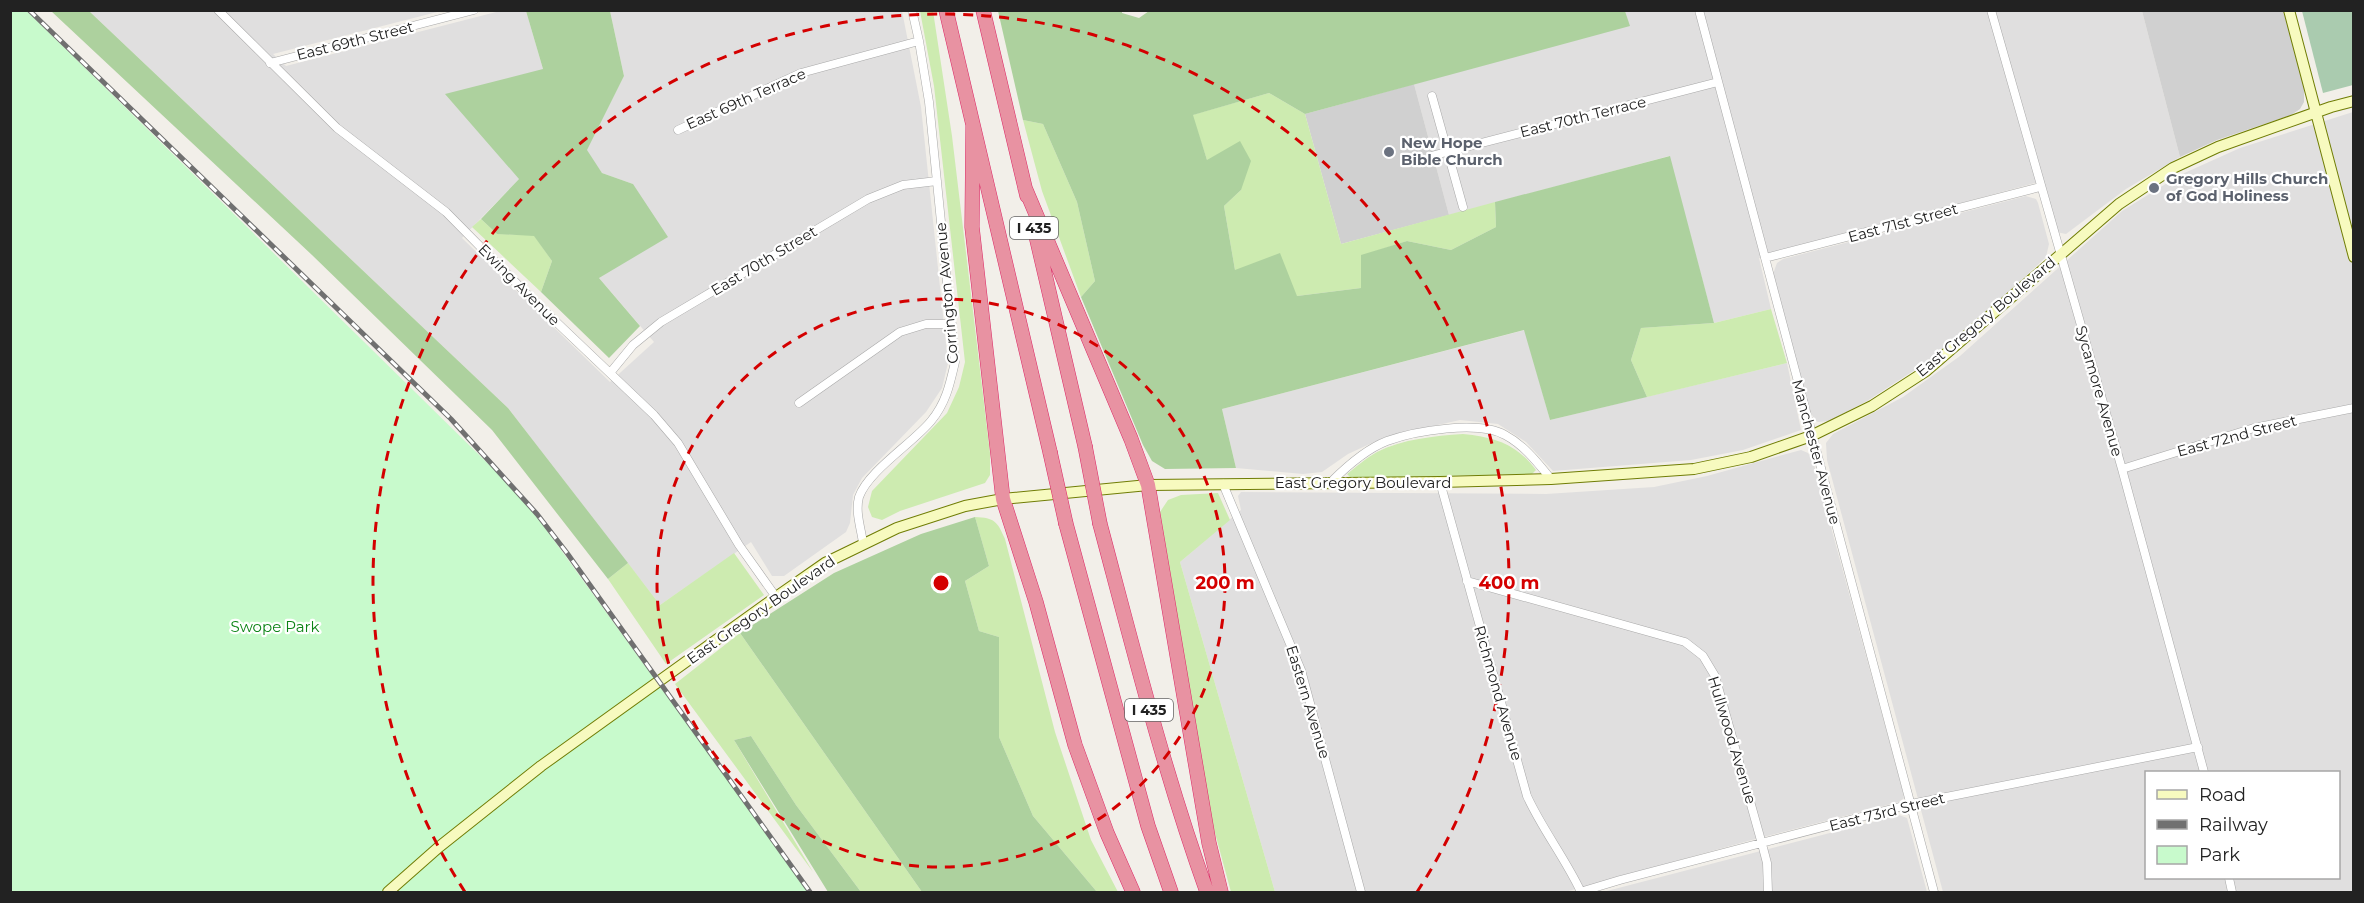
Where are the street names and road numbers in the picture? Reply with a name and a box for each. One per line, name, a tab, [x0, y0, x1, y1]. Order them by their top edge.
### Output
street label: East 69th Street	[294, 17, 415, 64]
street label: East 69th Terrace	[683, 64, 809, 133]
street label: East 70th Terrace	[1518, 92, 1648, 141]
street label: East 71st Street	[1846, 199, 1960, 246]
road number: I 435	[1010, 217, 1058, 239]
street label: East 70th Street	[707, 221, 820, 300]
street label: Corrington Avenue	[931, 222, 962, 365]
street label: Ewing Avenue	[474, 240, 564, 330]
street label: East Gregory Boulevard	[1912, 253, 2059, 381]
street label: Sycamore Avenue	[2072, 323, 2127, 458]
street label: Manchester Avenue	[1788, 377, 1845, 527]
street label: East 72nd Street	[2175, 410, 2299, 461]
street label: East Gregory Boulevard	[1275, 473, 1451, 492]
street label: East Gregory Boulevard	[683, 551, 839, 668]
street label: Richmond Avenue	[1470, 623, 1527, 763]
street label: Eastern Avenue	[1282, 643, 1335, 761]
street label: Hullwood Avenue	[1704, 674, 1761, 806]
road number: I 435	[1125, 699, 1173, 721]
street label: East 73rd Street	[1827, 788, 1947, 835]

